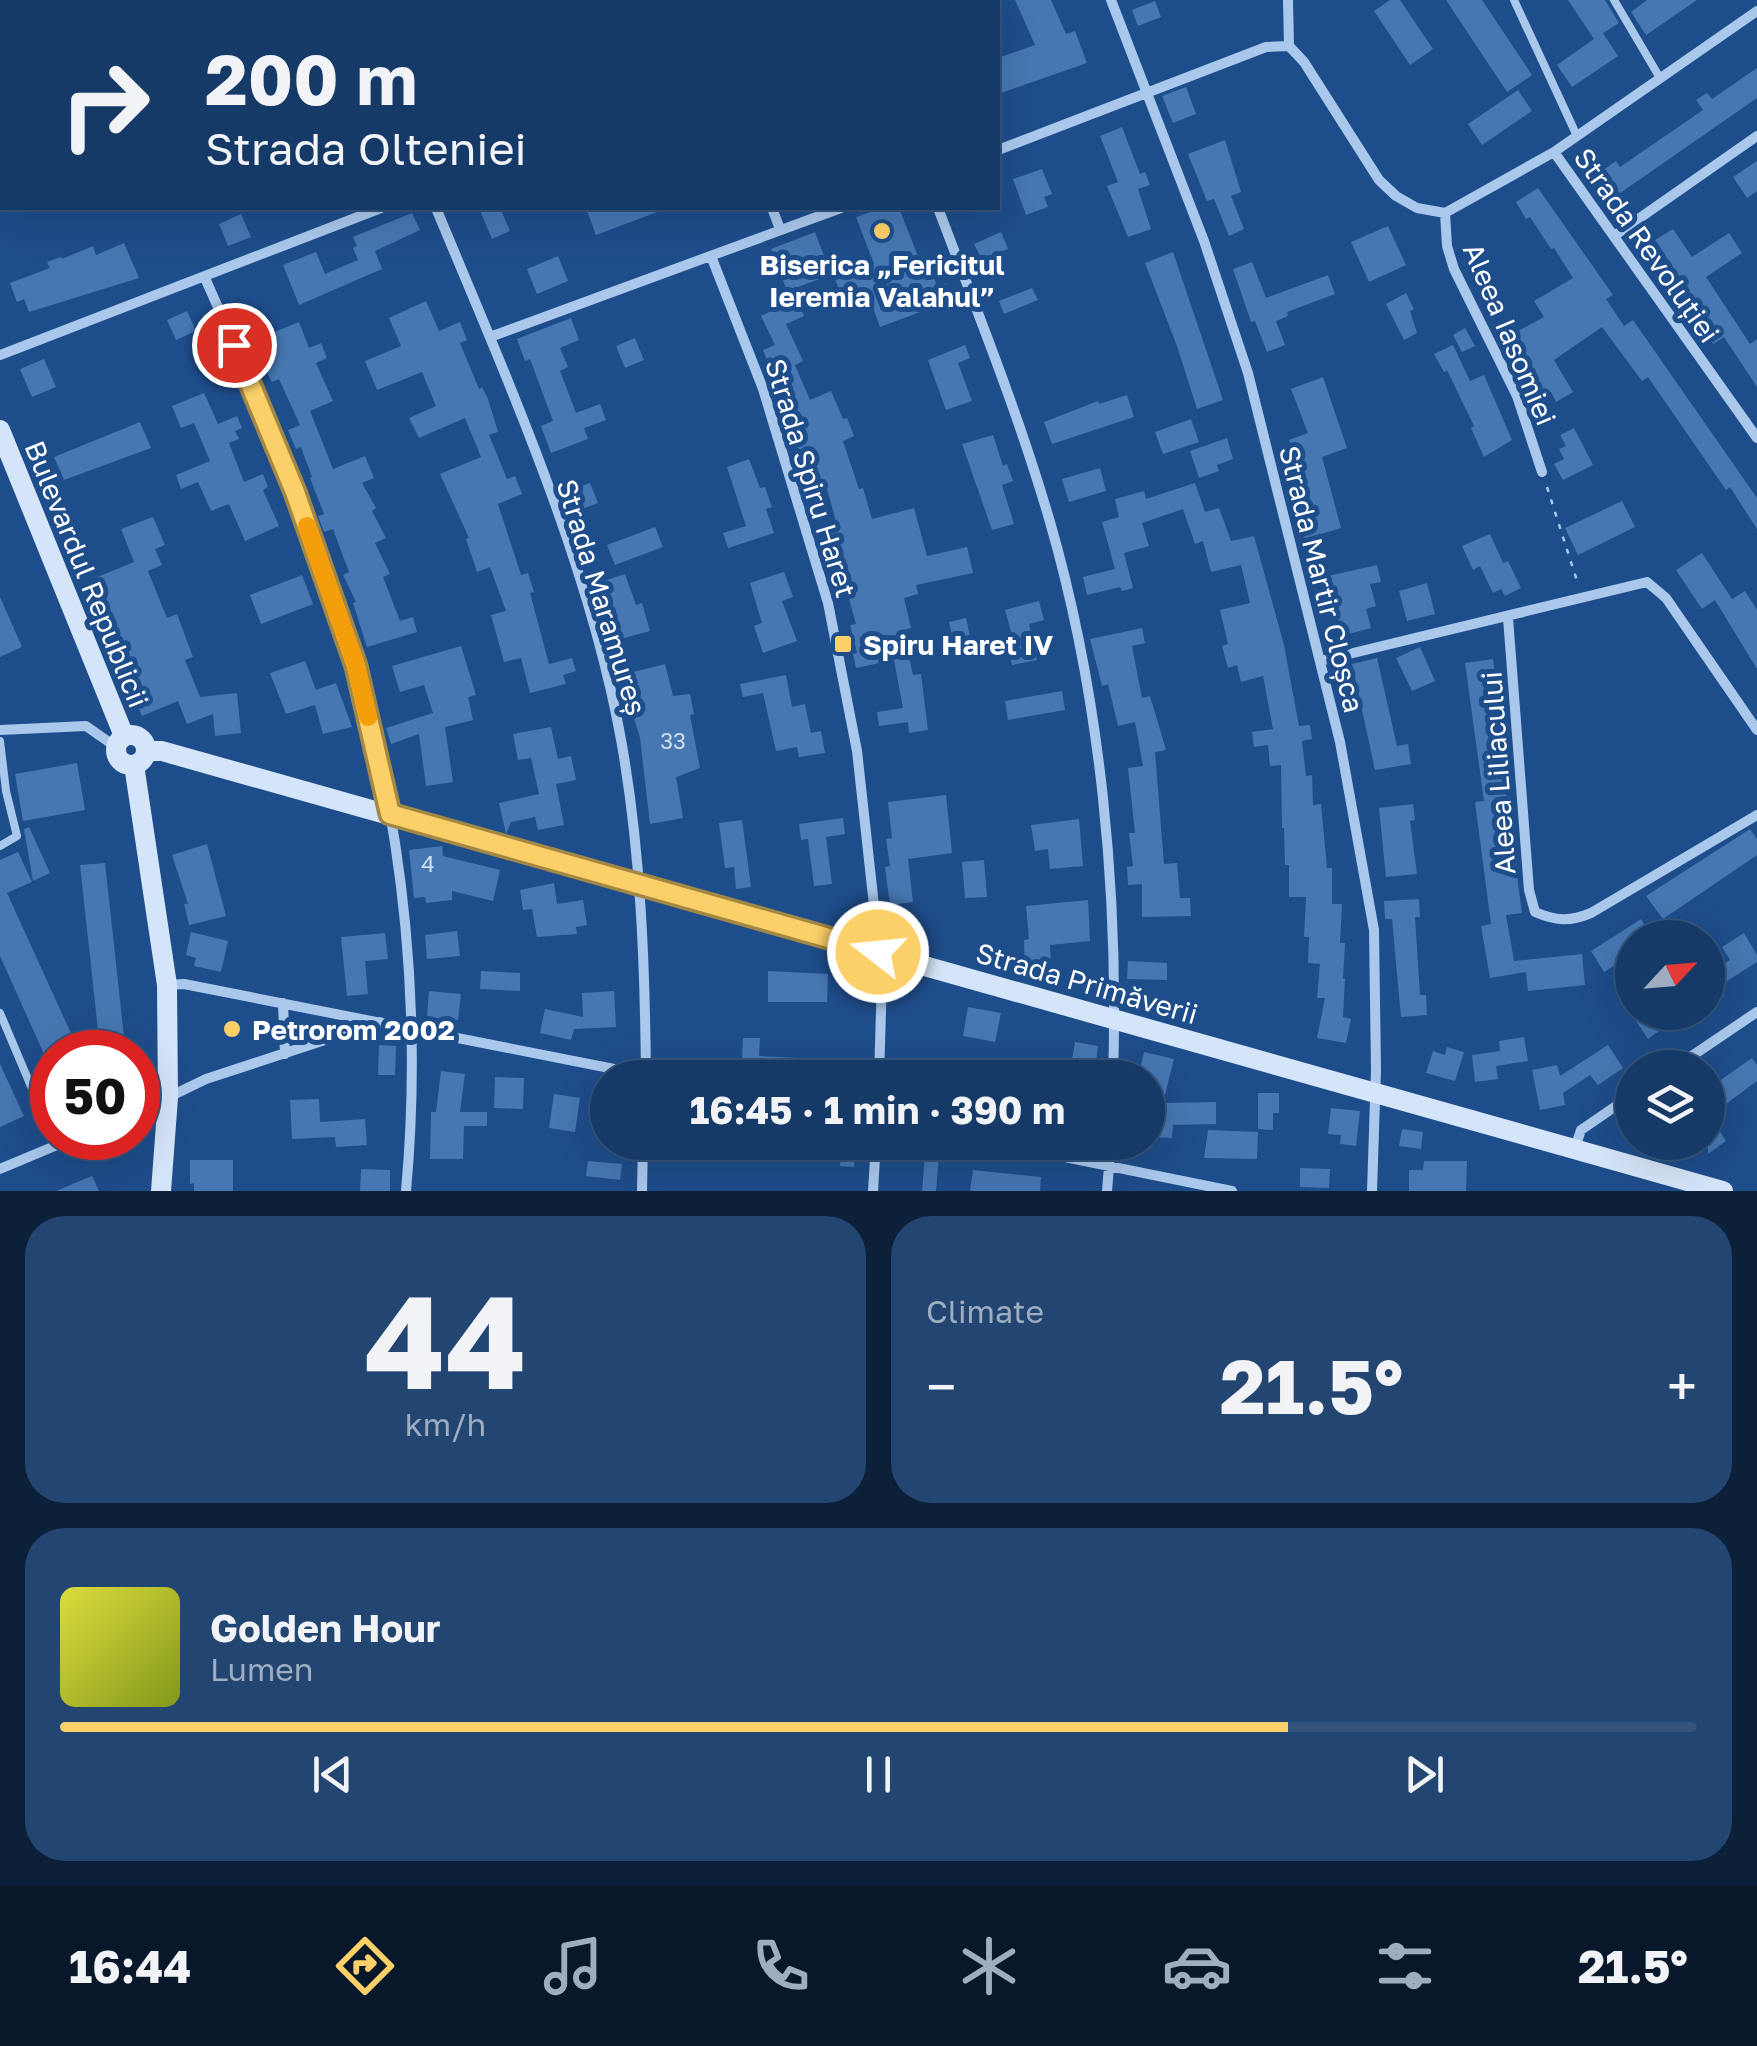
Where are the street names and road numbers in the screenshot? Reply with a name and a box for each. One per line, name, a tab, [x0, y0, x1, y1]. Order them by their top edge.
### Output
street label: Strada Revoluției	[1567, 141, 1726, 349]
street label: Aleea Iasomiei	[1457, 238, 1563, 430]
street label: Strada Spiru Haret	[759, 355, 863, 601]
street label: Bulevardul Republicii	[18, 436, 156, 712]
street label: Strada Martir Cloșca	[1273, 442, 1371, 716]
street label: Strada Maramureș	[550, 475, 654, 719]
street label: Aleea Liliacului	[1474, 670, 1522, 876]
street label: Strada Primăverii	[972, 936, 1202, 1030]

